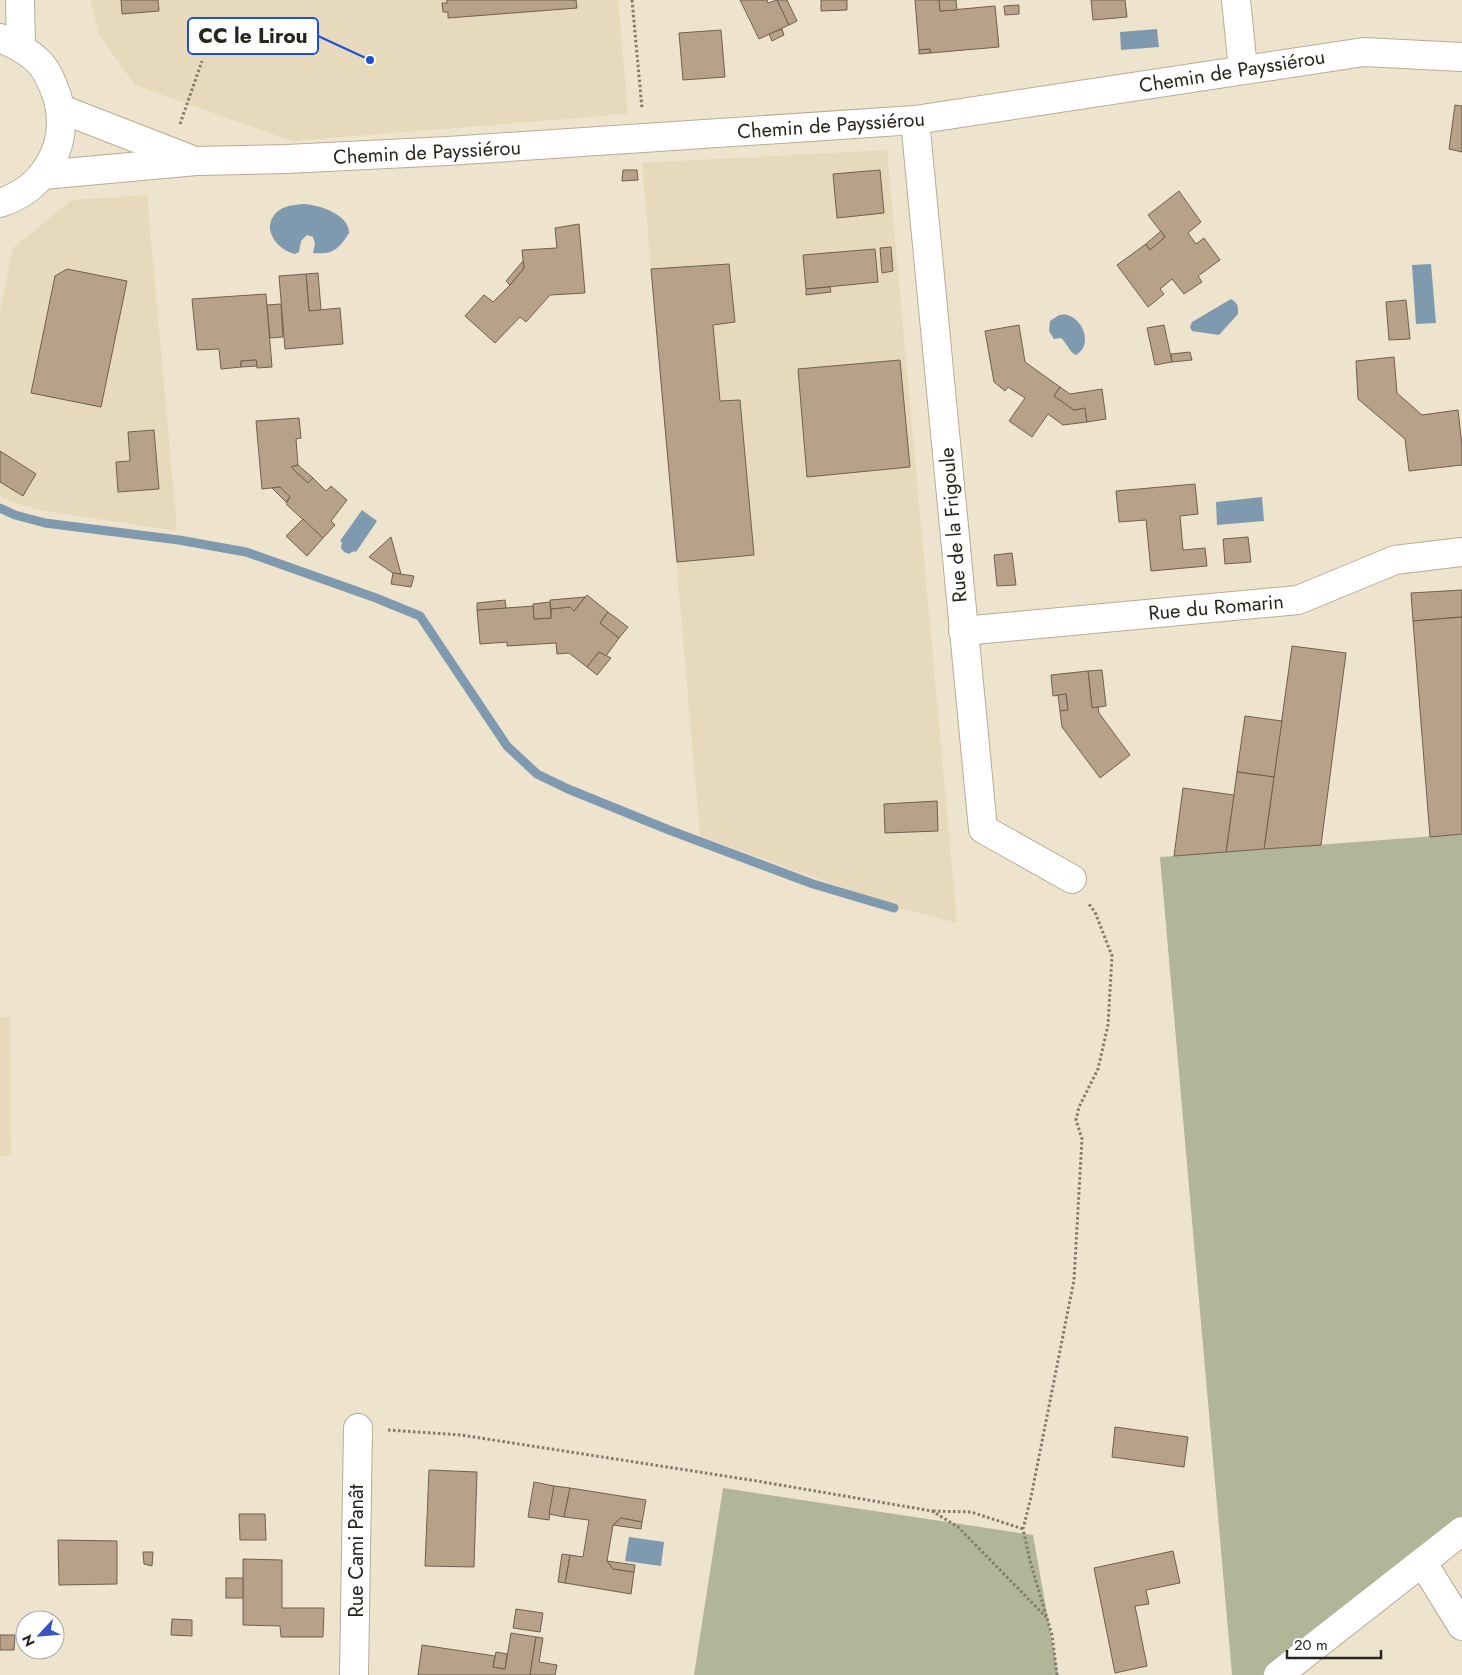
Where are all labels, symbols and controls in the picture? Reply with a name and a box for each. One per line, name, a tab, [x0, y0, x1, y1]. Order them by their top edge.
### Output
callout: CC le Lirou	[188, 18, 318, 54]
text: CC le Lirou	[198, 21, 308, 51]
street label: Chemin de Payssiérou	[1137, 42, 1327, 101]
street label: Chemin de Payssiérou	[736, 104, 926, 147]
street label: Chemin de Payssiérou	[333, 133, 522, 172]
street label: Rue de la Frigoule	[932, 446, 975, 604]
street label: Rue du Romarin	[1147, 587, 1285, 628]
street label: Rue Cami Panât	[342, 1484, 371, 1618]
north arrow	[15, 1610, 65, 1660]
scale bar	[1287, 1628, 1381, 1660]
text: N	[17, 1631, 40, 1650]
text: 20 m	[1294, 1634, 1328, 1656]

